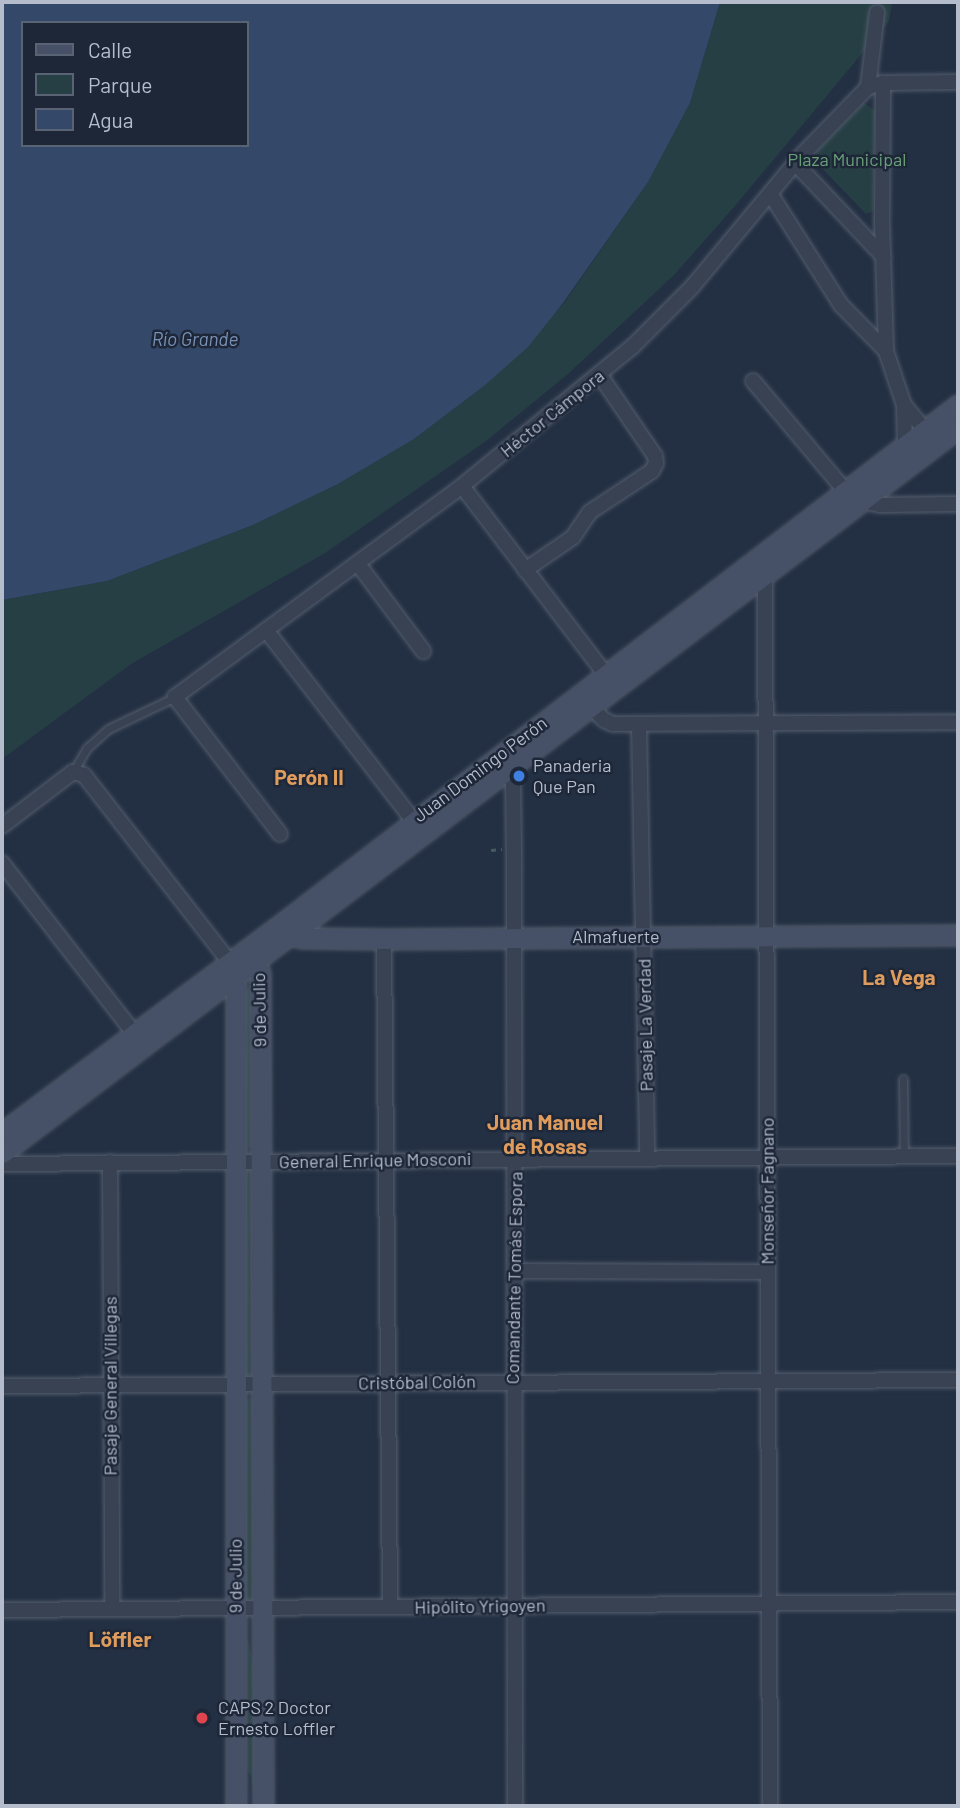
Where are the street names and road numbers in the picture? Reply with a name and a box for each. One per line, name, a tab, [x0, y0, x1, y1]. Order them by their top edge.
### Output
street label: Héctor Cámpora	[496, 365, 608, 461]
street label: Juan Domingo Perón	[409, 712, 551, 826]
street label: Almafuerte	[572, 925, 660, 947]
street label: Pasaje La Verdad	[633, 958, 657, 1092]
street label: 9 de Julio	[248, 973, 270, 1047]
street label: Monseñor Fagnano	[756, 1117, 778, 1265]
street label: General Enrique Mosconi	[279, 1148, 471, 1172]
street label: Comandante Tomás Espora	[501, 1172, 527, 1384]
street label: Pasaje General Villegas	[99, 1296, 121, 1476]
street label: Cristóbal Colón	[358, 1370, 476, 1394]
street label: 9 de Julio	[224, 1539, 246, 1613]
street label: Hipólito Yrigoyen	[414, 1594, 546, 1618]

